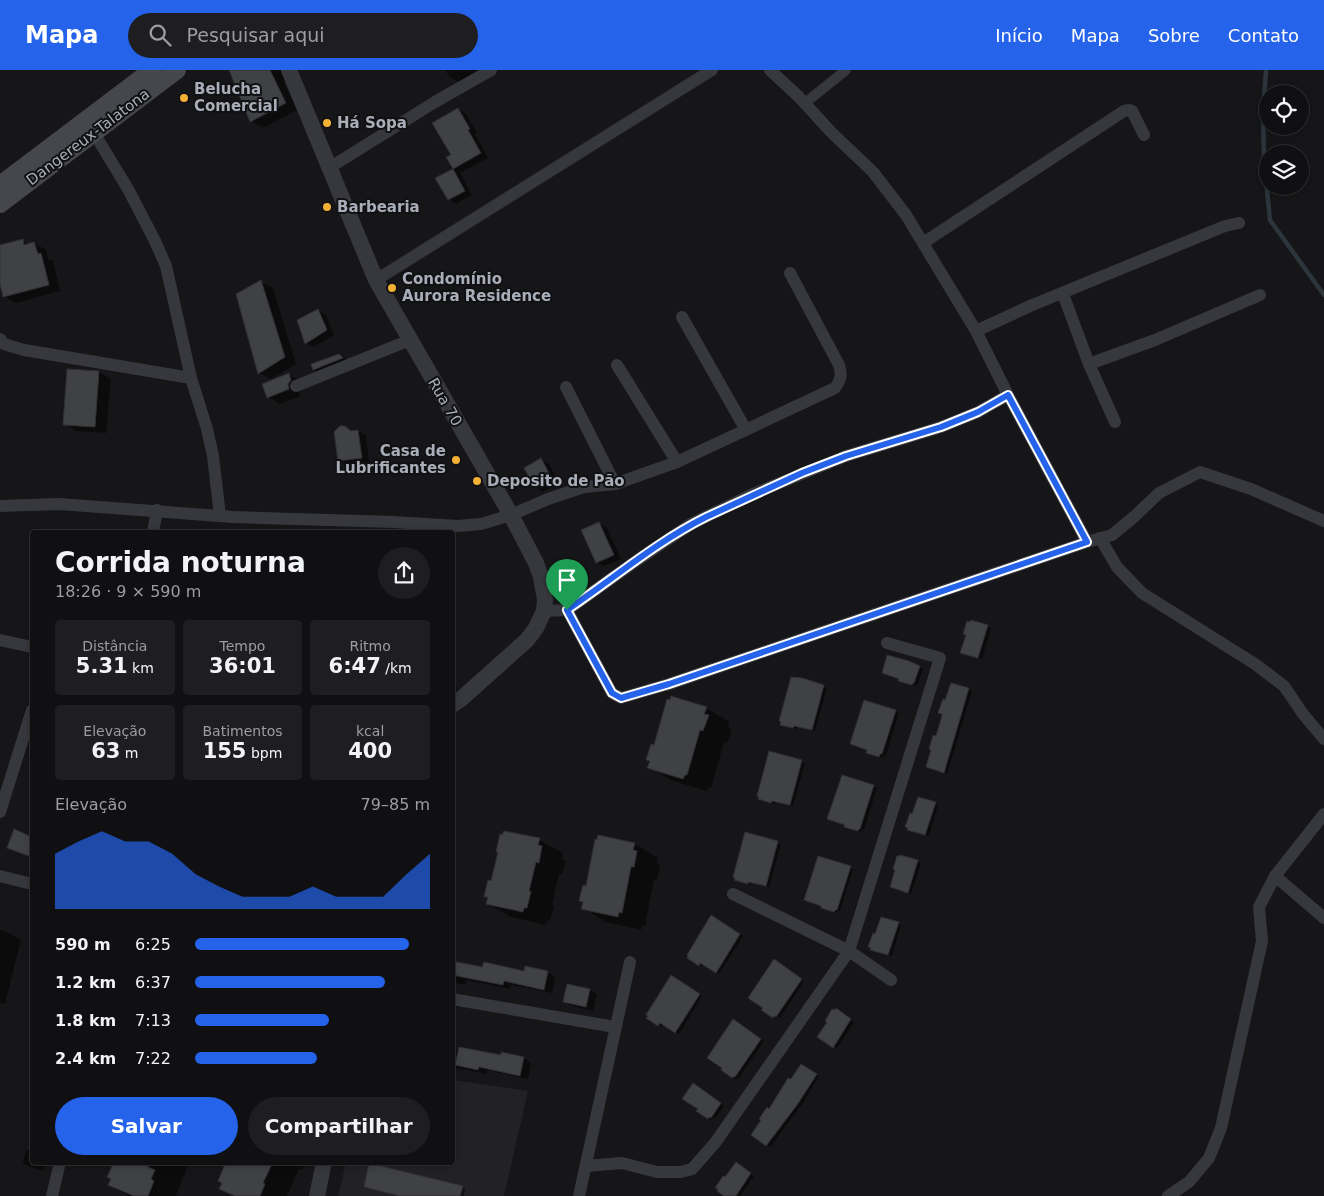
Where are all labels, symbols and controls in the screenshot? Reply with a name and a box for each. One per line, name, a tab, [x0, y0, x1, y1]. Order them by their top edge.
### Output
search box	[128, 13, 478, 58]
text: Mapa	[25, 21, 98, 49]
icon: search	[146, 21, 174, 49]
text: Pesquisar aqui	[186, 24, 325, 46]
text: Início	[995, 25, 1043, 46]
text: Mapa	[1071, 25, 1120, 46]
text: Sobre	[1148, 25, 1200, 46]
text: Contato	[1228, 25, 1299, 46]
place label: Belucha Comercial	[194, 80, 278, 115]
street label: Dangereux-Talatona	[23, 85, 153, 189]
map controls	[1259, 85, 1309, 195]
button: locate	[1259, 85, 1309, 135]
marker: Belucha Comercial	[178, 92, 190, 104]
place label: Há Sopa	[337, 114, 407, 132]
marker: Há Sopa	[321, 117, 333, 129]
button: layers	[1259, 145, 1309, 195]
place label: Barbearia	[337, 198, 420, 216]
marker: Barbearia	[321, 201, 333, 213]
place label: Condomínio Aurora Residence	[402, 270, 551, 305]
marker: Condomínio Aurora Residence	[386, 282, 398, 294]
street label: Rua 70	[424, 375, 466, 429]
place label: Casa de Lubrificantes	[335, 442, 446, 477]
marker: Casa de Lubrificantes	[450, 454, 462, 466]
place label: Deposito de Pão	[487, 472, 625, 490]
marker: Deposito de Pão	[471, 475, 483, 487]
text: Corrida noturna	[55, 546, 306, 579]
button: share	[378, 547, 430, 599]
pin	[546, 559, 588, 610]
icon: arrive	[553, 566, 581, 594]
text: 18:26 · 9 × 590 m	[55, 582, 201, 601]
text: Distância	[82, 638, 147, 654]
text: Tempo	[220, 638, 265, 654]
text: Ritmo	[350, 638, 391, 654]
text: 5.31	[76, 654, 128, 678]
text: 36:01	[209, 654, 276, 678]
text: 6:47	[329, 654, 381, 678]
text: km	[128, 660, 154, 676]
text: /km	[381, 660, 412, 676]
text: Elevação	[83, 723, 146, 739]
text: Batimentos	[202, 723, 283, 739]
text: kcal	[356, 723, 384, 739]
text: 63	[91, 739, 120, 763]
text: 155	[203, 739, 246, 763]
text: 400	[348, 739, 392, 763]
text: m	[120, 745, 138, 761]
text: bpm	[246, 745, 282, 761]
text: Elevação	[55, 795, 127, 814]
text: 79–85 m	[361, 795, 430, 814]
text: 590 m	[55, 935, 111, 954]
text: 6:25	[135, 935, 171, 954]
text: 1.2 km	[55, 973, 116, 992]
text: 6:37	[135, 973, 171, 992]
text: 1.8 km	[55, 1011, 116, 1030]
text: 7:13	[135, 1011, 171, 1030]
text: 2.4 km	[55, 1049, 116, 1068]
text: 7:22	[135, 1049, 171, 1068]
button: Salvar	[55, 1097, 238, 1155]
button: Compartilhar	[248, 1097, 430, 1155]

